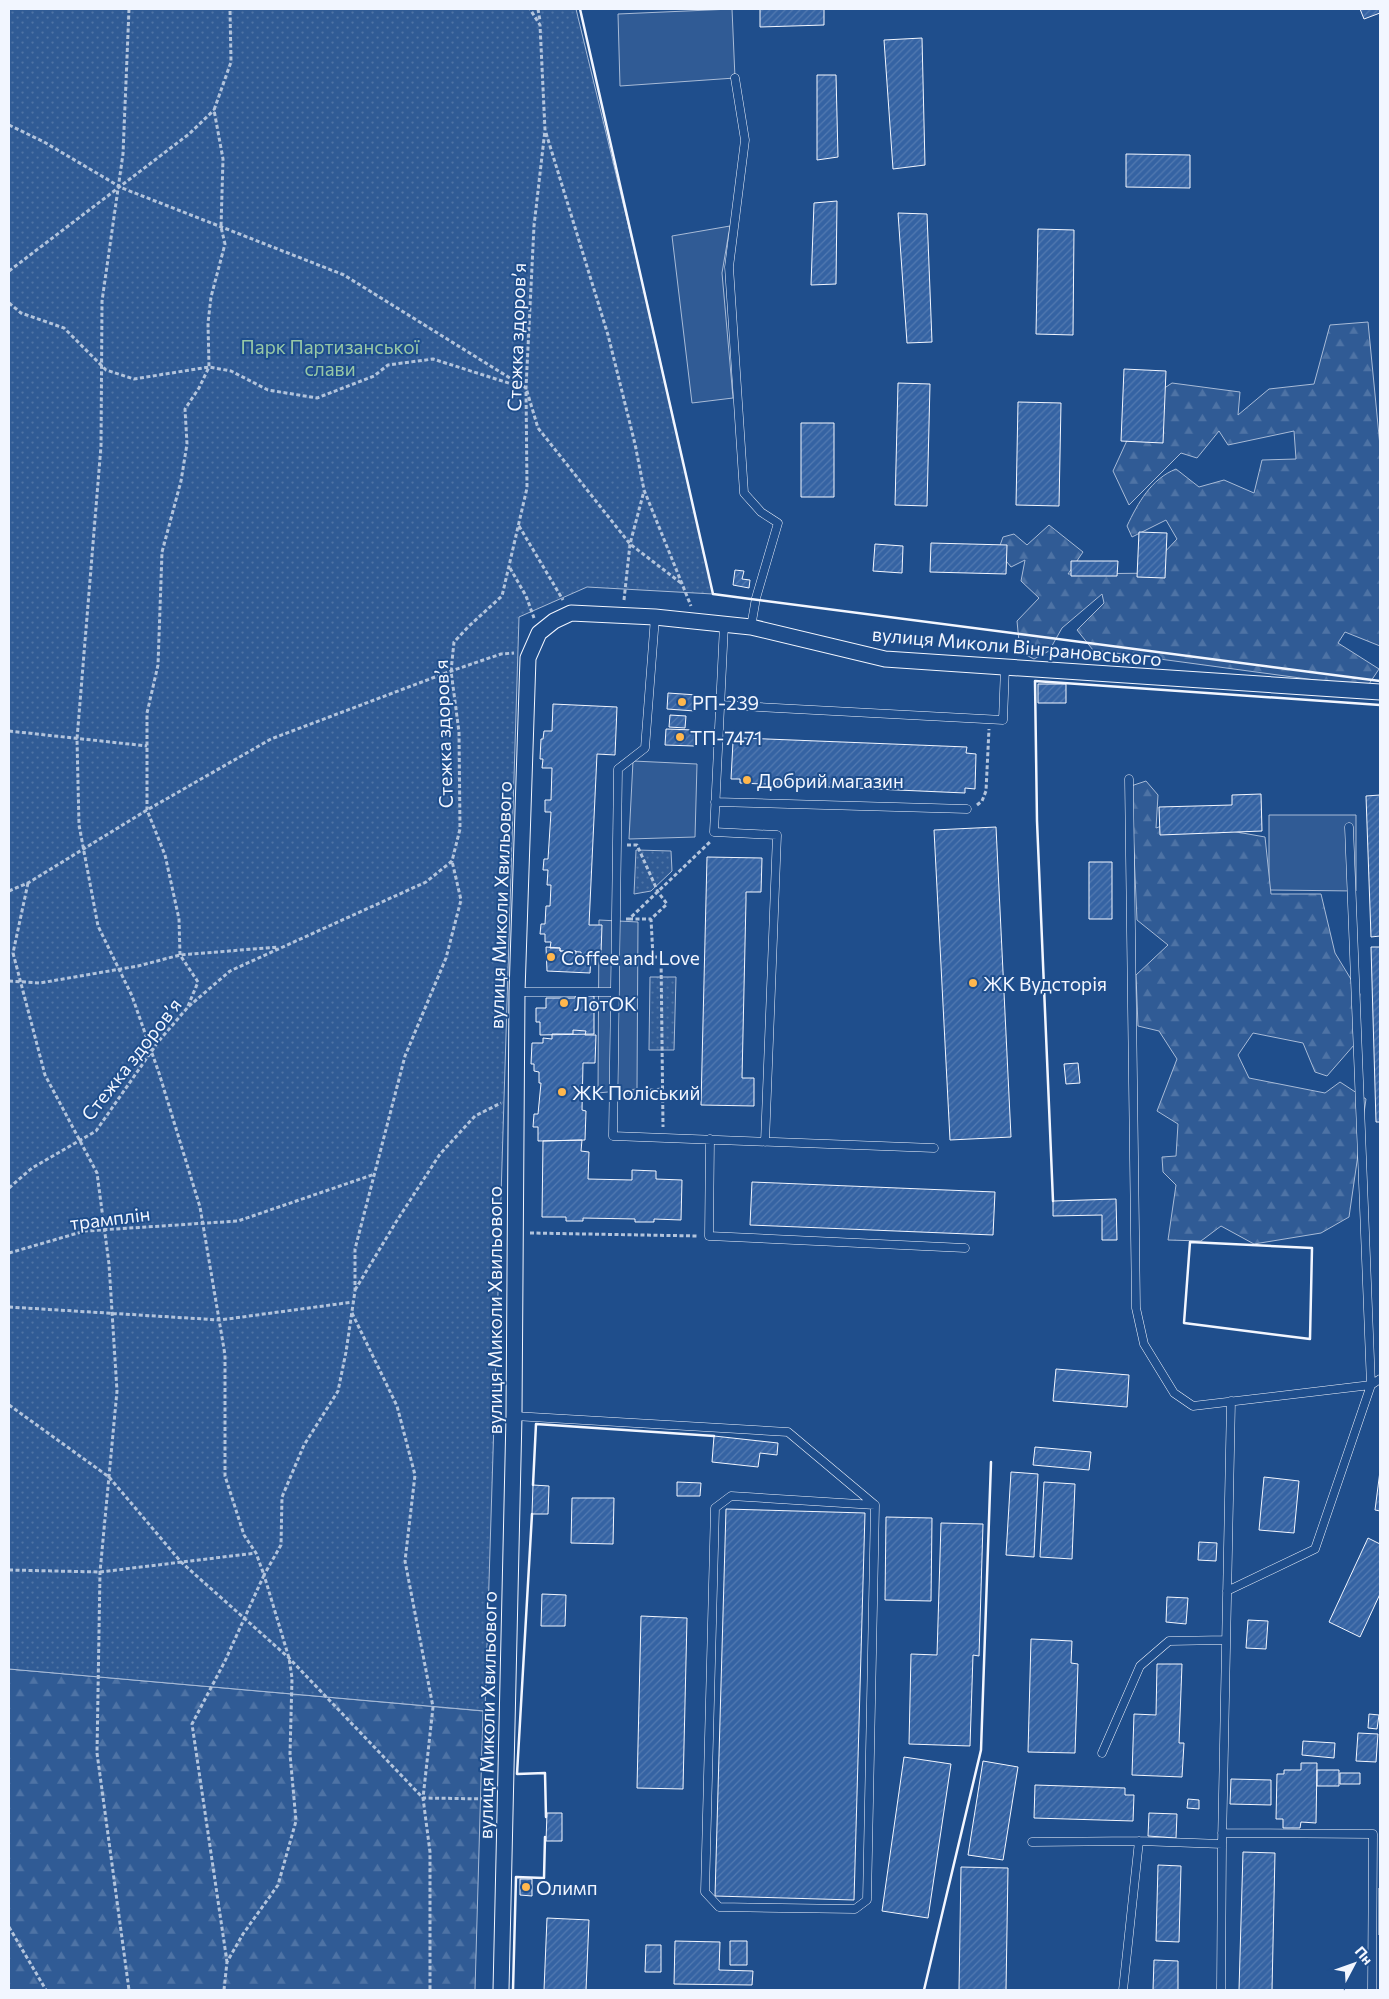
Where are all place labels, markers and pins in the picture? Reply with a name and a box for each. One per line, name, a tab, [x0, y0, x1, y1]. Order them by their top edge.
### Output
place label: РП-239	[692, 691, 759, 714]
marker: РП-239	[676, 696, 688, 708]
place label: ТП-7471	[690, 726, 762, 749]
marker: ТП-7471	[674, 731, 686, 743]
place label: Добрий магазин	[757, 769, 904, 792]
marker: Добрий магазин	[741, 774, 753, 786]
place label: Coffee and Love	[561, 946, 700, 969]
marker: Coffee and Love	[545, 951, 557, 963]
place label: ЖК Вудсторія	[983, 972, 1107, 995]
marker: ЖК Вудсторія	[967, 977, 979, 989]
place label: ЛотОК	[574, 992, 637, 1015]
marker: ЛотОК	[558, 997, 570, 1009]
place label: ЖК Поліський	[572, 1081, 700, 1104]
marker: ЖК Поліський	[556, 1086, 568, 1098]
place label: Олимп	[536, 1876, 597, 1899]
marker: Олимп	[520, 1881, 532, 1893]

